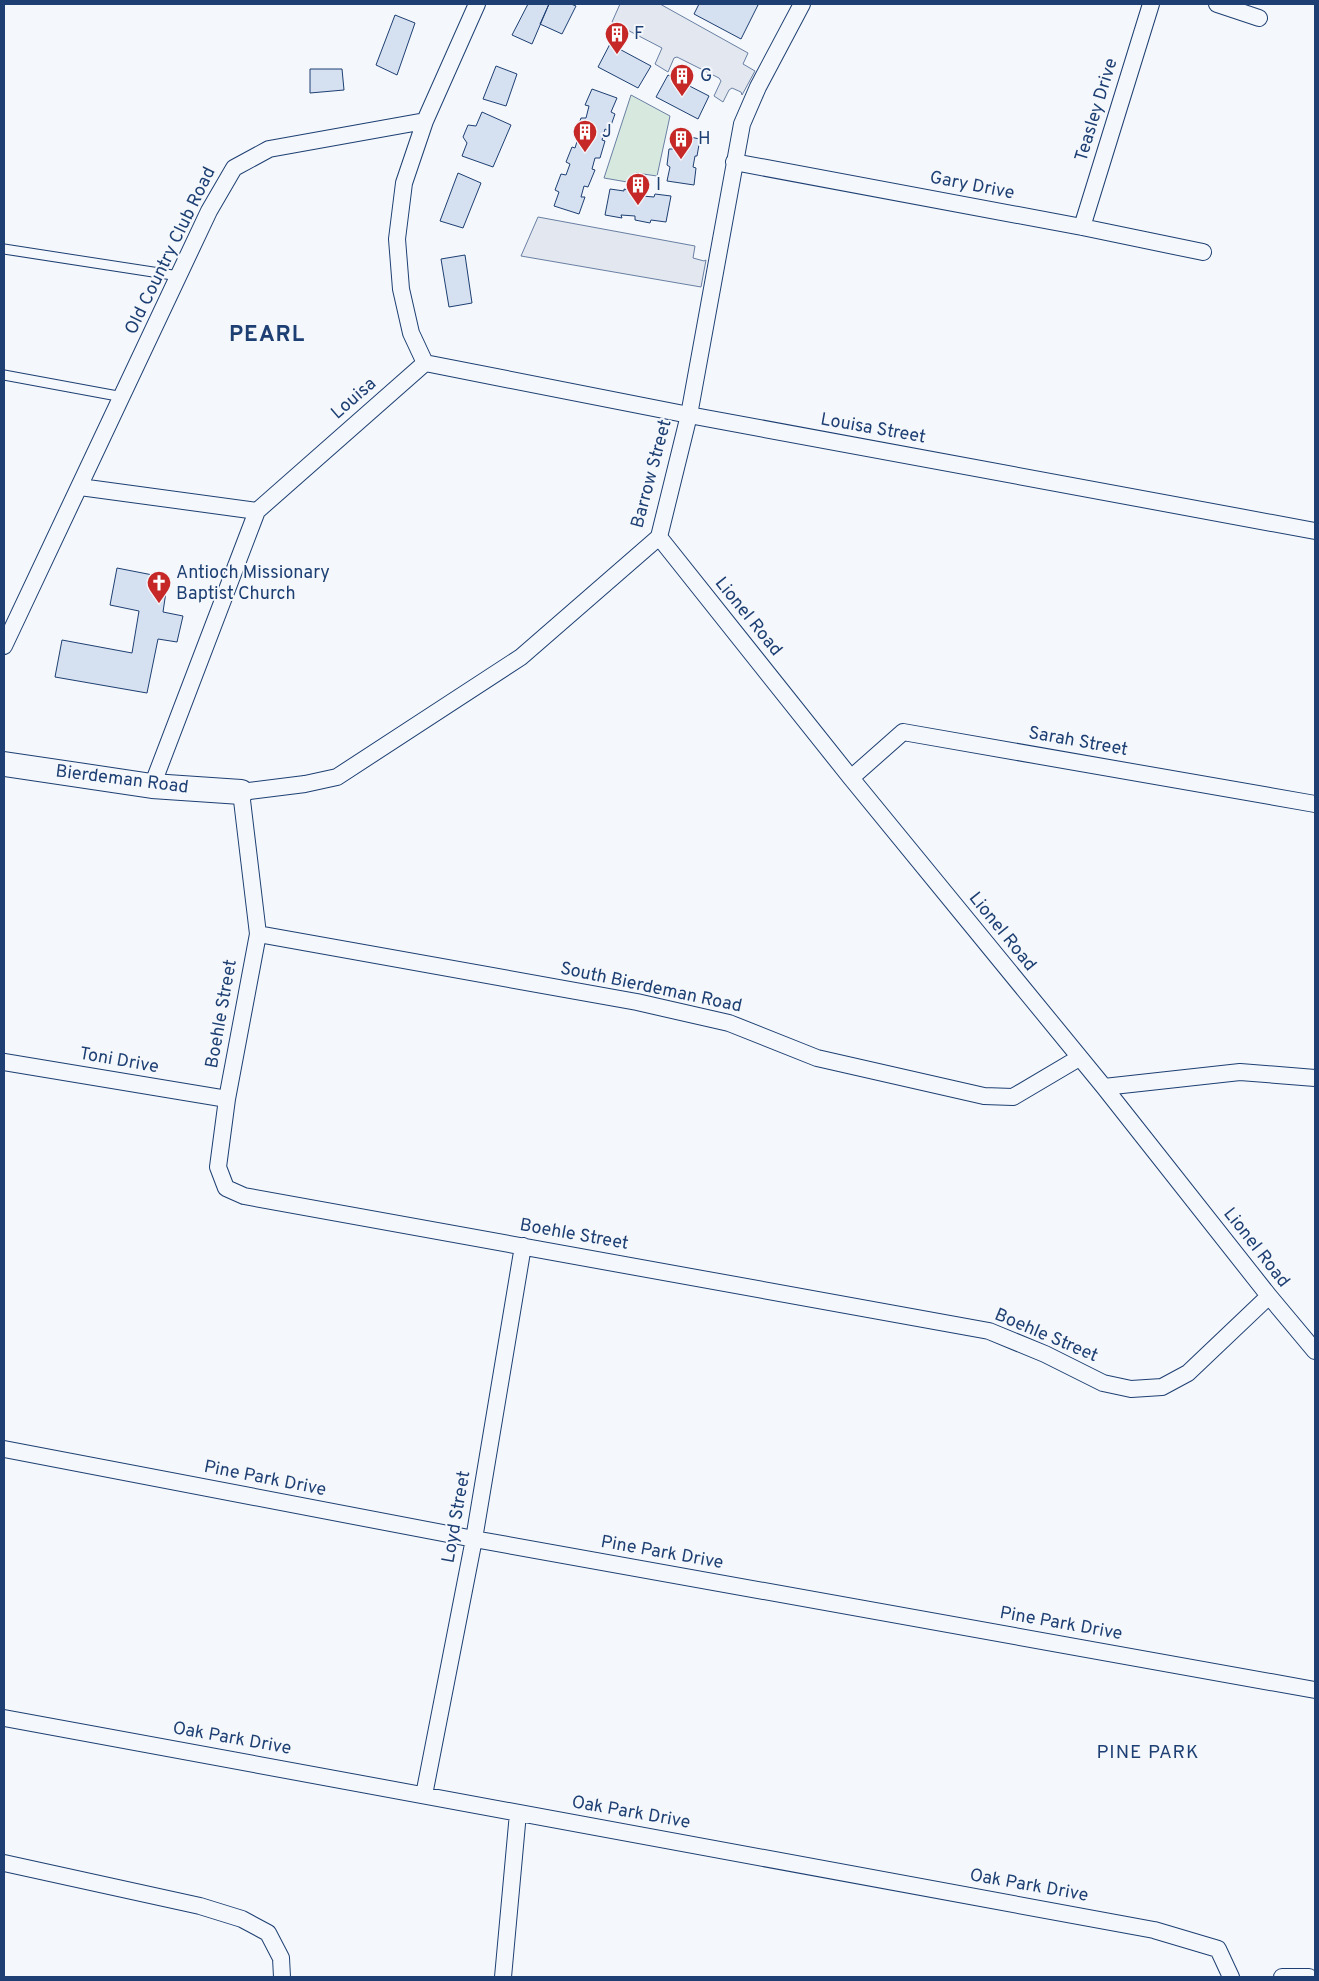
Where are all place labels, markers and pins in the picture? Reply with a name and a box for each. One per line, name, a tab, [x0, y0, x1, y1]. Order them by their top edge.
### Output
building icon: F	[604, 21, 630, 55]
place label: F	[634, 23, 644, 46]
building icon: G	[669, 63, 695, 97]
place label: G	[700, 65, 712, 88]
building icon: J	[572, 119, 598, 153]
place label: J	[602, 121, 612, 144]
building icon: H	[668, 126, 694, 160]
place label: H	[698, 128, 711, 151]
building icon: I	[625, 172, 651, 206]
place label: I	[656, 174, 661, 197]
place label: Antioch Missionary Baptist Church	[176, 562, 330, 606]
church icon: Antioch Missionary Baptist Church	[146, 570, 172, 604]

